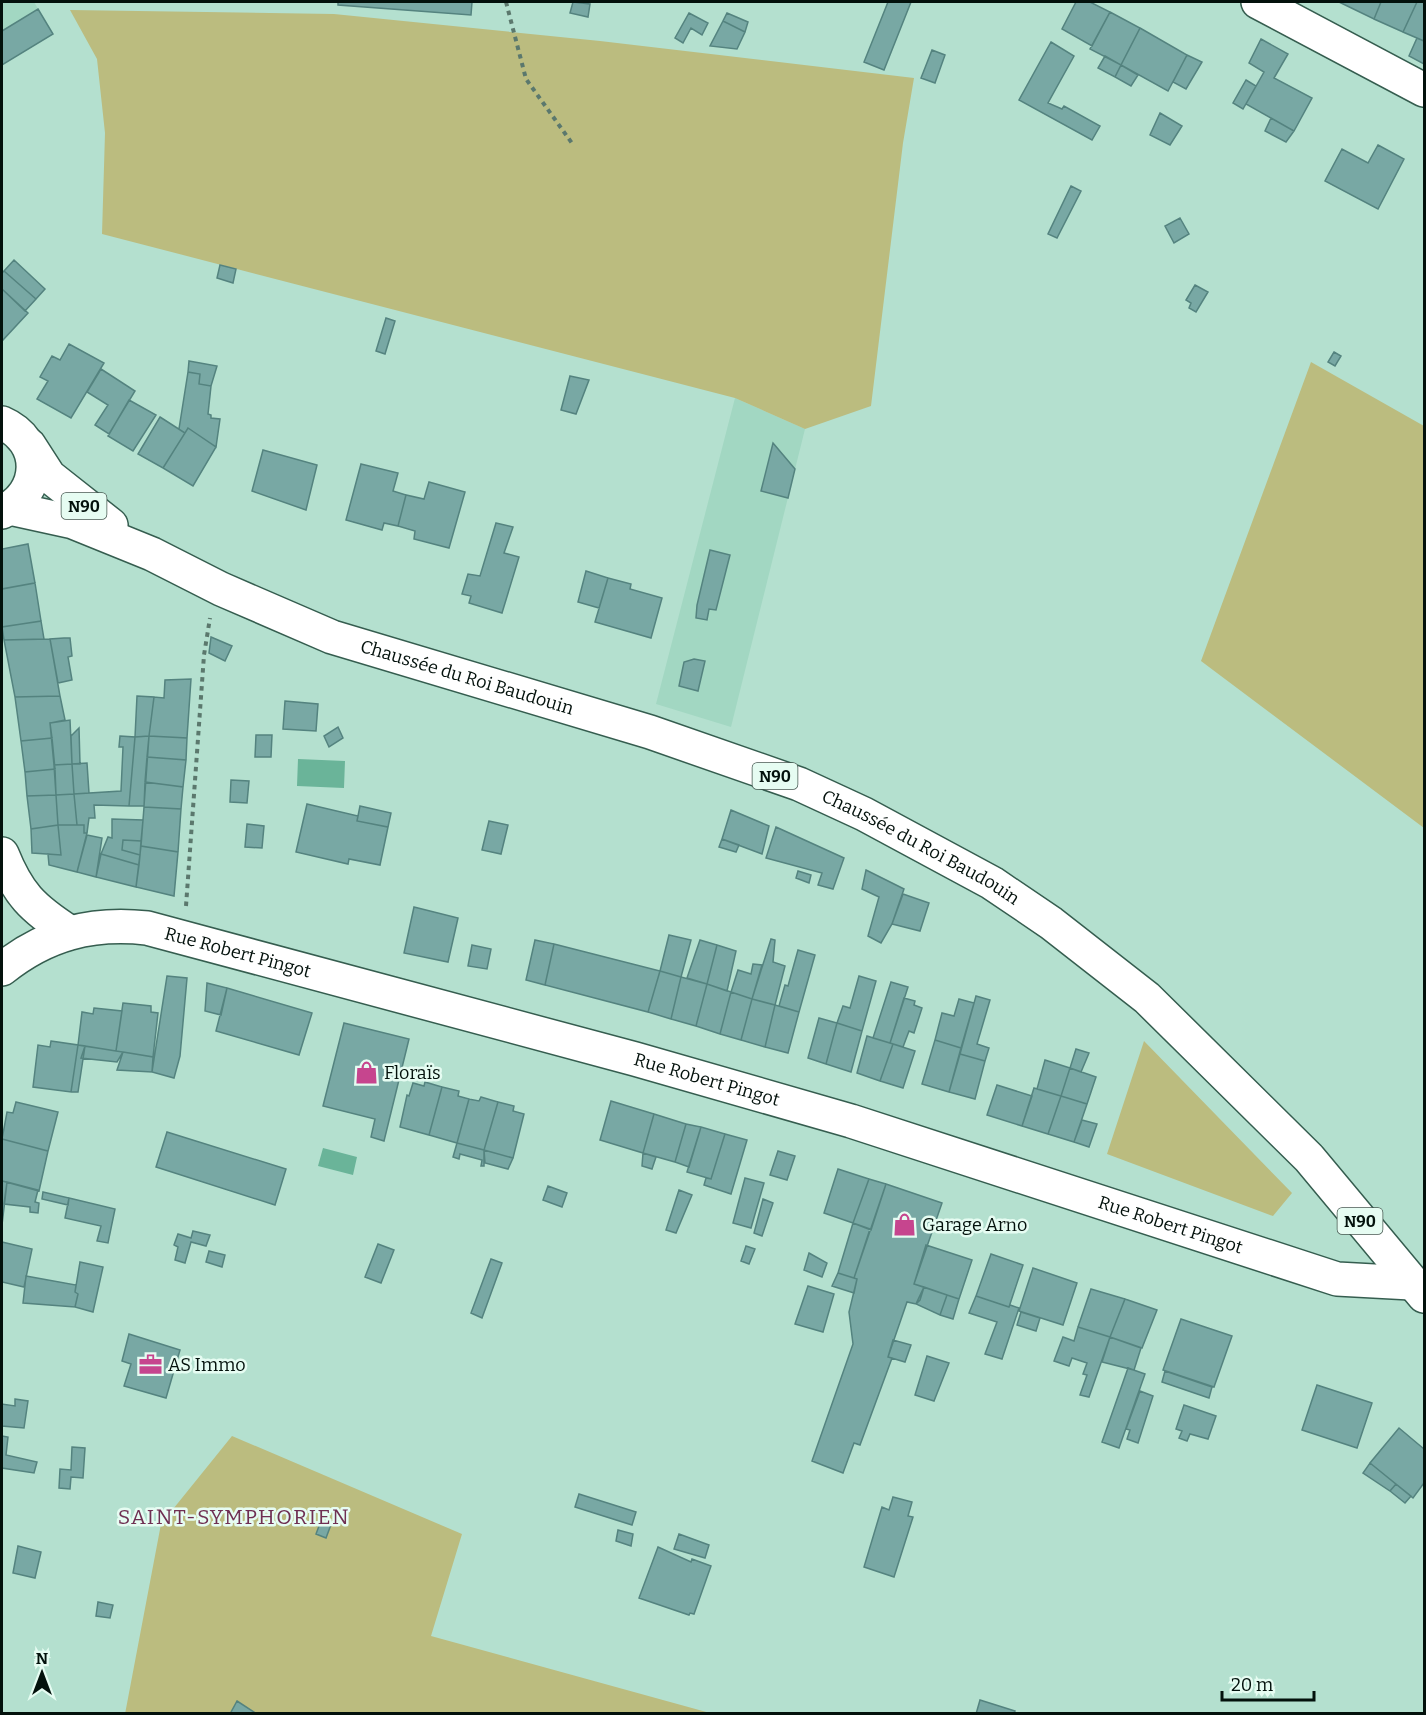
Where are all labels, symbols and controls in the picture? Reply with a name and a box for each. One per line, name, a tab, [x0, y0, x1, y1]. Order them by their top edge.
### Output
road number: N90	[62, 493, 106, 519]
street label: Chaussée du Roi Baudouin	[358, 635, 577, 720]
road number: N90	[752, 763, 798, 789]
street label: Chaussée du Roi Baudouin	[818, 785, 1024, 910]
street label: Rue Robert Pingot	[162, 922, 314, 983]
street label: Rue Robert Pingot	[631, 1048, 783, 1111]
shop icon: Floraïs	[353, 1060, 379, 1086]
place label: Floraïs	[384, 1062, 441, 1084]
street label: Rue Robert Pingot	[1096, 1191, 1246, 1259]
road number: N90	[1338, 1208, 1382, 1234]
shop icon: Garage Arno	[891, 1212, 917, 1238]
place label: Garage Arno	[922, 1214, 1027, 1236]
office icon: AS Immo	[137, 1352, 163, 1378]
place label: AS Immo	[168, 1354, 246, 1376]
district label: SAINT-SYMPHORIEN	[118, 1504, 350, 1530]
north arrow	[12, 1643, 72, 1703]
text: N	[36, 1649, 48, 1668]
scale bar	[1222, 1664, 1314, 1702]
text: 20 m	[1231, 1674, 1273, 1696]

